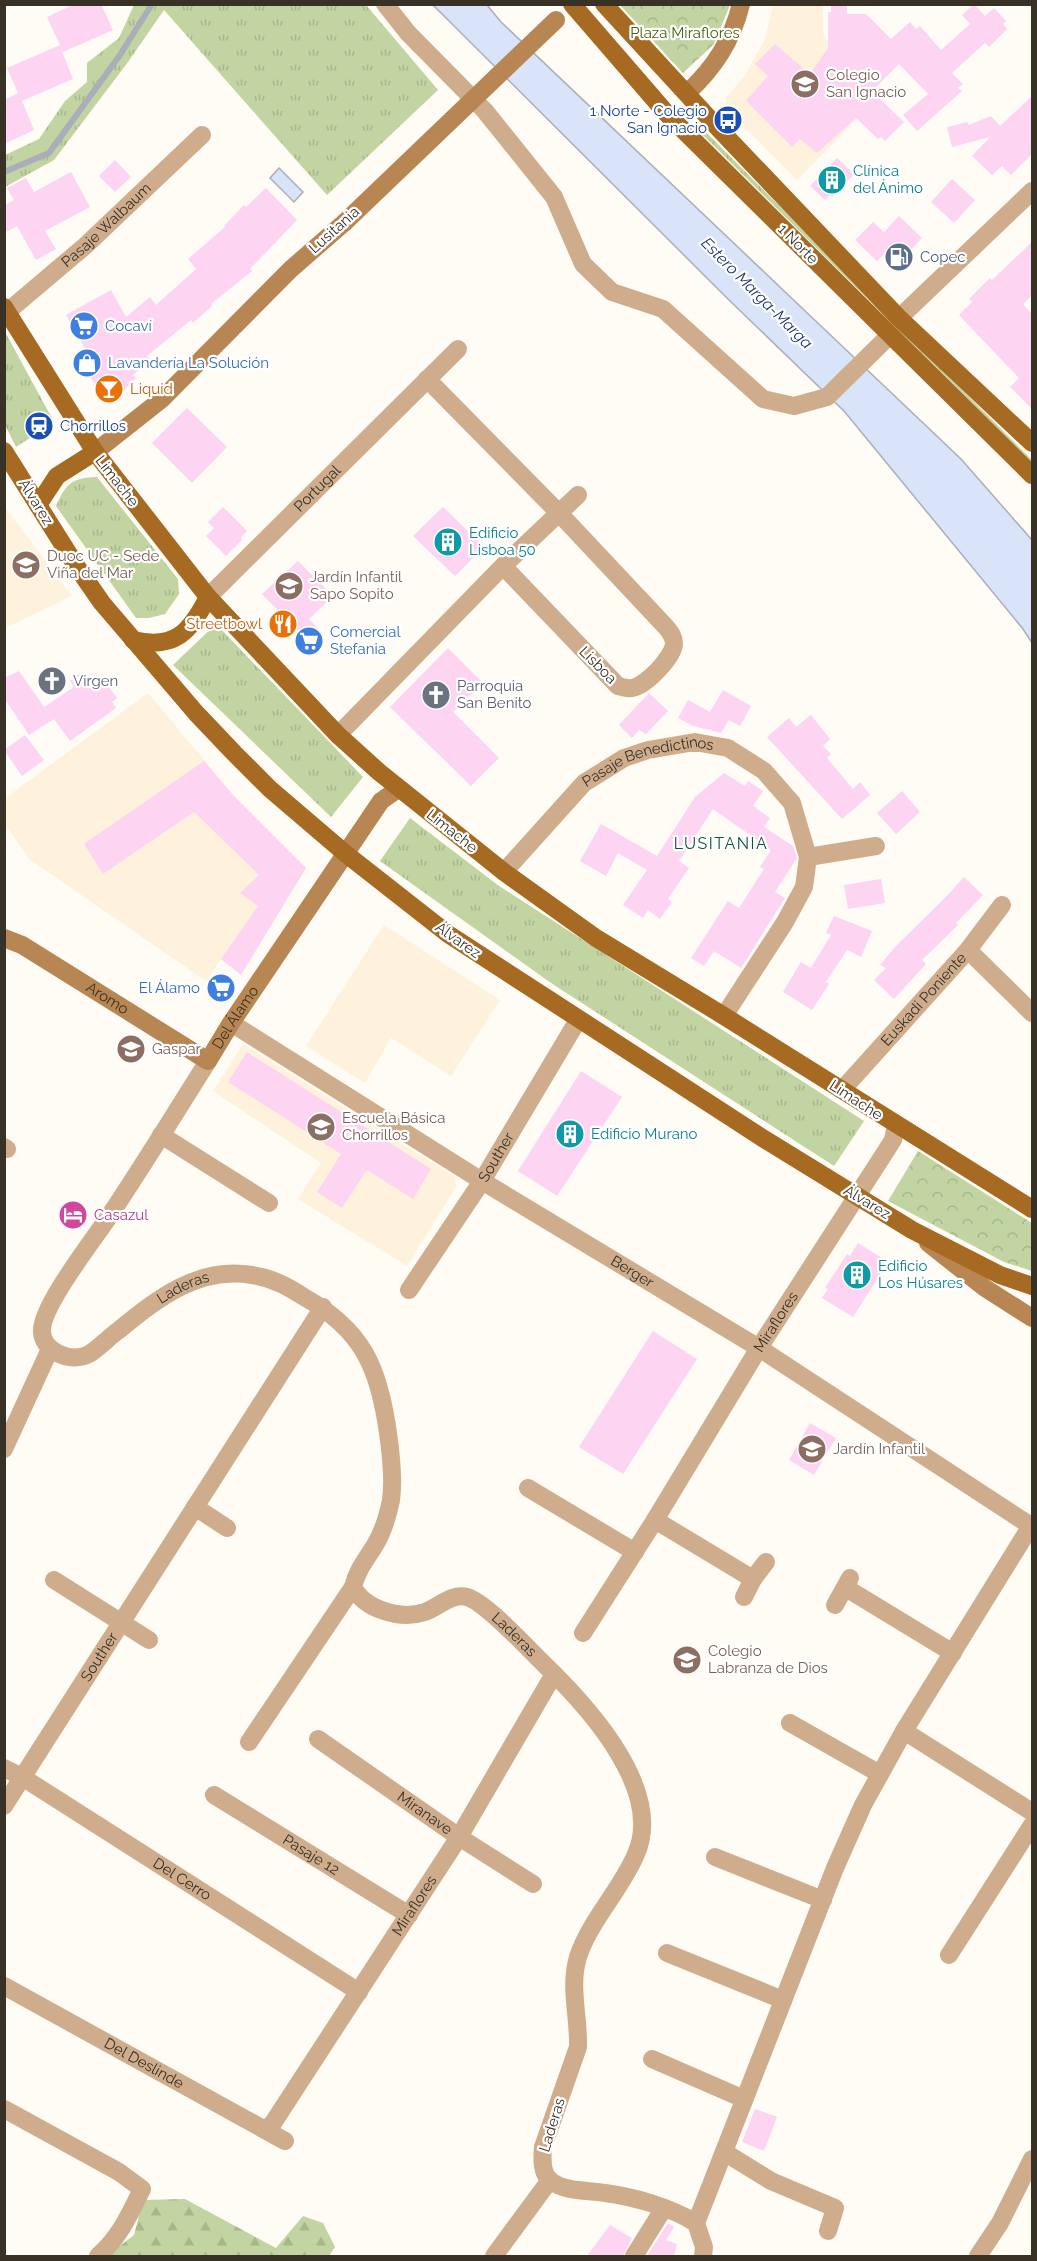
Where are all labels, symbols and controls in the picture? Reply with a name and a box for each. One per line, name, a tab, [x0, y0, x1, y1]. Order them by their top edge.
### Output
park label: Plaza Miraflores	[630, 24, 740, 42]
place label: Colegio San Ignacio	[826, 66, 906, 101]
school or university icon: Colegio San Ignacio	[789, 68, 821, 100]
place label: 1 Norte - Colegio San Ignacio	[590, 102, 707, 137]
bus stop icon: 1 Norte - Colegio San Ignacio	[712, 104, 744, 136]
place label: Clínica del Ánimo	[853, 162, 923, 197]
building icon: Clínica del Ánimo	[816, 164, 848, 196]
street label: Pasaje Walbaum	[58, 179, 155, 271]
street label: Lusitania	[305, 203, 363, 257]
street label: 1 Norte	[774, 220, 822, 268]
water label: Estero Marga-Marga	[697, 233, 817, 353]
fuel station icon: Copec	[883, 241, 915, 273]
place label: Copec	[920, 248, 966, 266]
supermarket icon: Cocaví	[68, 310, 100, 342]
place label: Cocaví	[105, 317, 152, 335]
shop icon: Lavandería La Solución	[71, 347, 103, 379]
place label: Lavandería La Solución	[108, 354, 269, 372]
bar icon: Liquid	[93, 373, 125, 405]
place label: Liquid	[130, 380, 173, 398]
station icon: Chorrillos	[23, 410, 55, 442]
place label: Chorrillos	[60, 417, 126, 435]
street label: Limache	[92, 452, 143, 510]
street label: Portugal	[290, 461, 345, 516]
street label: Álvarez	[15, 476, 57, 528]
place label: Edificio Lisboa 50	[469, 524, 536, 559]
building icon: Edificio Lisboa 50	[432, 526, 464, 558]
place label: Duoc UC - Sede Viña del Mar	[47, 547, 159, 582]
school or university icon: Duoc UC - Sede Viña del Mar	[10, 549, 42, 581]
place label: Jardín Infantil Sapo Sopito	[310, 568, 403, 603]
school or university icon: Jardín Infantil Sapo Sopito	[273, 570, 305, 602]
restaurant icon: Streetbowl	[267, 608, 299, 640]
place label: Streetbowl	[186, 615, 263, 633]
place label: Comercial Stefania	[330, 623, 402, 658]
supermarket icon: Comercial Stefania	[293, 625, 325, 657]
street label: Lisboa	[576, 643, 620, 687]
church icon: Virgen	[36, 665, 68, 697]
place label: Virgen	[73, 672, 118, 690]
place label: Parroquia San Benito	[457, 677, 532, 712]
church icon: Parroquia San Benito	[420, 679, 452, 711]
street label: Pasaje Benedictinos	[579, 733, 715, 791]
street label: Limache	[423, 806, 481, 857]
district label: LUSITANIA	[674, 834, 768, 853]
street label: Álvarez	[432, 918, 484, 962]
street label: Euskadi Poniente	[877, 949, 970, 1050]
supermarket icon: El Álamo	[205, 972, 237, 1004]
street label: Aromo	[83, 978, 132, 1018]
place label: El Álamo	[139, 979, 200, 997]
street label: Del Álamo	[208, 982, 263, 1052]
school or university icon: Gaspar	[115, 1033, 147, 1065]
place label: Gaspar	[152, 1040, 202, 1058]
street label: Limache	[826, 1076, 886, 1124]
place label: Escuela Básica Chorrillos	[342, 1109, 445, 1144]
school or university icon: Escuela Básica Chorrillos	[305, 1111, 337, 1143]
building icon: Edificio Murano	[554, 1118, 586, 1150]
place label: Edificio Murano	[591, 1125, 698, 1143]
street label: Souther	[474, 1128, 518, 1185]
street label: Álvarez	[840, 1181, 894, 1223]
hotel icon: Casazul	[57, 1199, 89, 1231]
place label: Casazul	[94, 1206, 149, 1224]
street label: Berger	[607, 1252, 658, 1292]
place label: Edificio Los Húsares	[878, 1257, 963, 1292]
building icon: Edificio Los Húsares	[841, 1259, 873, 1291]
street label: Laderas	[153, 1268, 211, 1308]
street label: Miraflores	[750, 1288, 802, 1356]
school or university icon: Jardín Infantil	[796, 1433, 828, 1465]
place label: Jardín Infantil	[833, 1440, 926, 1458]
street label: Laderas	[488, 1609, 541, 1661]
street label: Souther	[77, 1628, 122, 1685]
place label: Colegio Labranza de Dios	[708, 1642, 828, 1677]
school or university icon: Colegio Labranza de Dios	[671, 1644, 703, 1676]
street label: Miranave	[394, 1788, 456, 1839]
street label: Pasaje 12	[279, 1831, 343, 1879]
street label: Del Cerro	[150, 1854, 215, 1904]
street label: Miraflores	[388, 1872, 441, 1939]
street label: Del Deslinde	[101, 2034, 187, 2093]
street label: Laderas	[535, 2096, 569, 2154]

